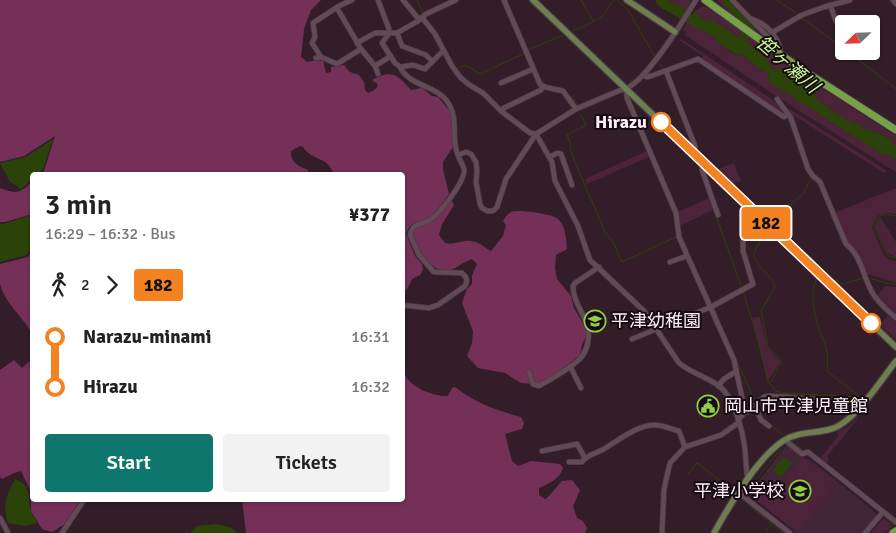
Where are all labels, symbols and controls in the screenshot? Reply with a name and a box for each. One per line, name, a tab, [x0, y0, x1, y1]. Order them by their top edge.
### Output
north arrow	[835, 15, 880, 60]
map controls	[835, 15, 880, 60]
water label: 笹ヶ瀬川	[751, 31, 825, 100]
place label: Hirazu	[595, 111, 647, 133]
marker: Hirazu	[651, 112, 671, 132]
text: 3 min	[45, 188, 112, 222]
text: ¥377	[349, 203, 390, 227]
line badge: 182	[737, 207, 795, 239]
text: 182	[751, 212, 781, 234]
text: 16:29 – 16:32 · Bus	[45, 224, 176, 244]
icon: walk	[45, 271, 73, 299]
icon: forward	[98, 271, 126, 299]
text: 182	[144, 274, 173, 296]
text: 2	[81, 275, 90, 295]
school or university icon: 平津幼稚園	[583, 309, 607, 333]
place label: 平津幼稚園	[611, 310, 701, 332]
unlabelled marker	[861, 313, 881, 333]
text: Narazu-minami	[83, 325, 211, 349]
text: 16:31	[351, 327, 390, 347]
text: Hirazu	[83, 375, 138, 399]
text: 16:32	[351, 377, 390, 397]
public building icon: 岡山市平津児童館	[696, 394, 720, 418]
place label: 岡山市平津児童館	[724, 395, 868, 417]
button: Start	[45, 434, 213, 492]
button: Tickets	[223, 434, 390, 492]
school or university icon: 平津小学校	[788, 479, 812, 503]
place label: 平津小学校	[694, 480, 784, 502]

